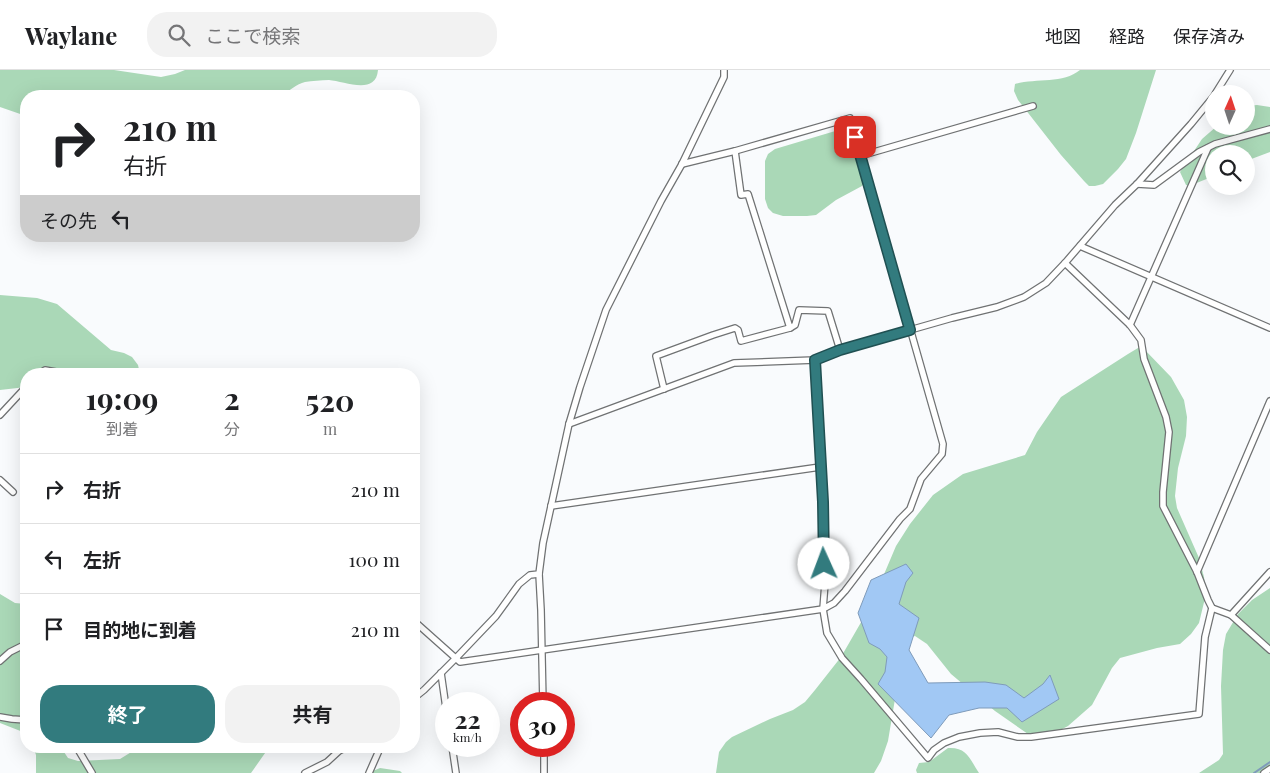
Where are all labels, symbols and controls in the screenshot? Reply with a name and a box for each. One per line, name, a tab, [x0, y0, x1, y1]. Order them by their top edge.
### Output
search box	[147, 12, 497, 57]
text: Waylane	[25, 19, 117, 51]
icon: search	[165, 21, 193, 49]
text: ここで検索	[205, 22, 300, 48]
text: 地図	[1045, 24, 1081, 48]
text: 経路	[1109, 24, 1145, 48]
text: 保存済み	[1173, 24, 1245, 48]
north arrow	[1205, 85, 1255, 135]
map controls	[1205, 85, 1255, 195]
text: 210 m	[123, 103, 217, 150]
icon: right	[40, 110, 105, 175]
pin	[834, 116, 876, 158]
icon: arrive	[841, 123, 869, 151]
button: search	[1205, 145, 1255, 195]
text: 右折	[123, 150, 167, 180]
icon: left	[107, 205, 135, 233]
text: その先	[40, 207, 97, 233]
text: 19:09	[86, 378, 158, 418]
text: 2	[224, 378, 240, 418]
text: 520	[306, 380, 354, 420]
text: 到着	[106, 418, 138, 439]
text: 分	[224, 418, 240, 439]
text: m	[323, 418, 337, 439]
icon: right	[40, 475, 68, 503]
text: 右折	[83, 476, 121, 502]
text: 210 m	[351, 476, 400, 502]
position arrow	[797, 537, 849, 589]
icon: left	[40, 545, 68, 573]
text: 左折	[83, 546, 121, 572]
text: 100 m	[349, 546, 400, 572]
icon: arrive	[40, 615, 68, 643]
text: 目的地に到着	[83, 616, 197, 642]
text: 210 m	[351, 616, 400, 642]
button: 終了	[40, 685, 215, 743]
button: 共有	[225, 685, 400, 743]
speed limit sign: 30	[510, 692, 575, 757]
text: 22	[454, 702, 481, 735]
text: km/h	[453, 729, 482, 745]

